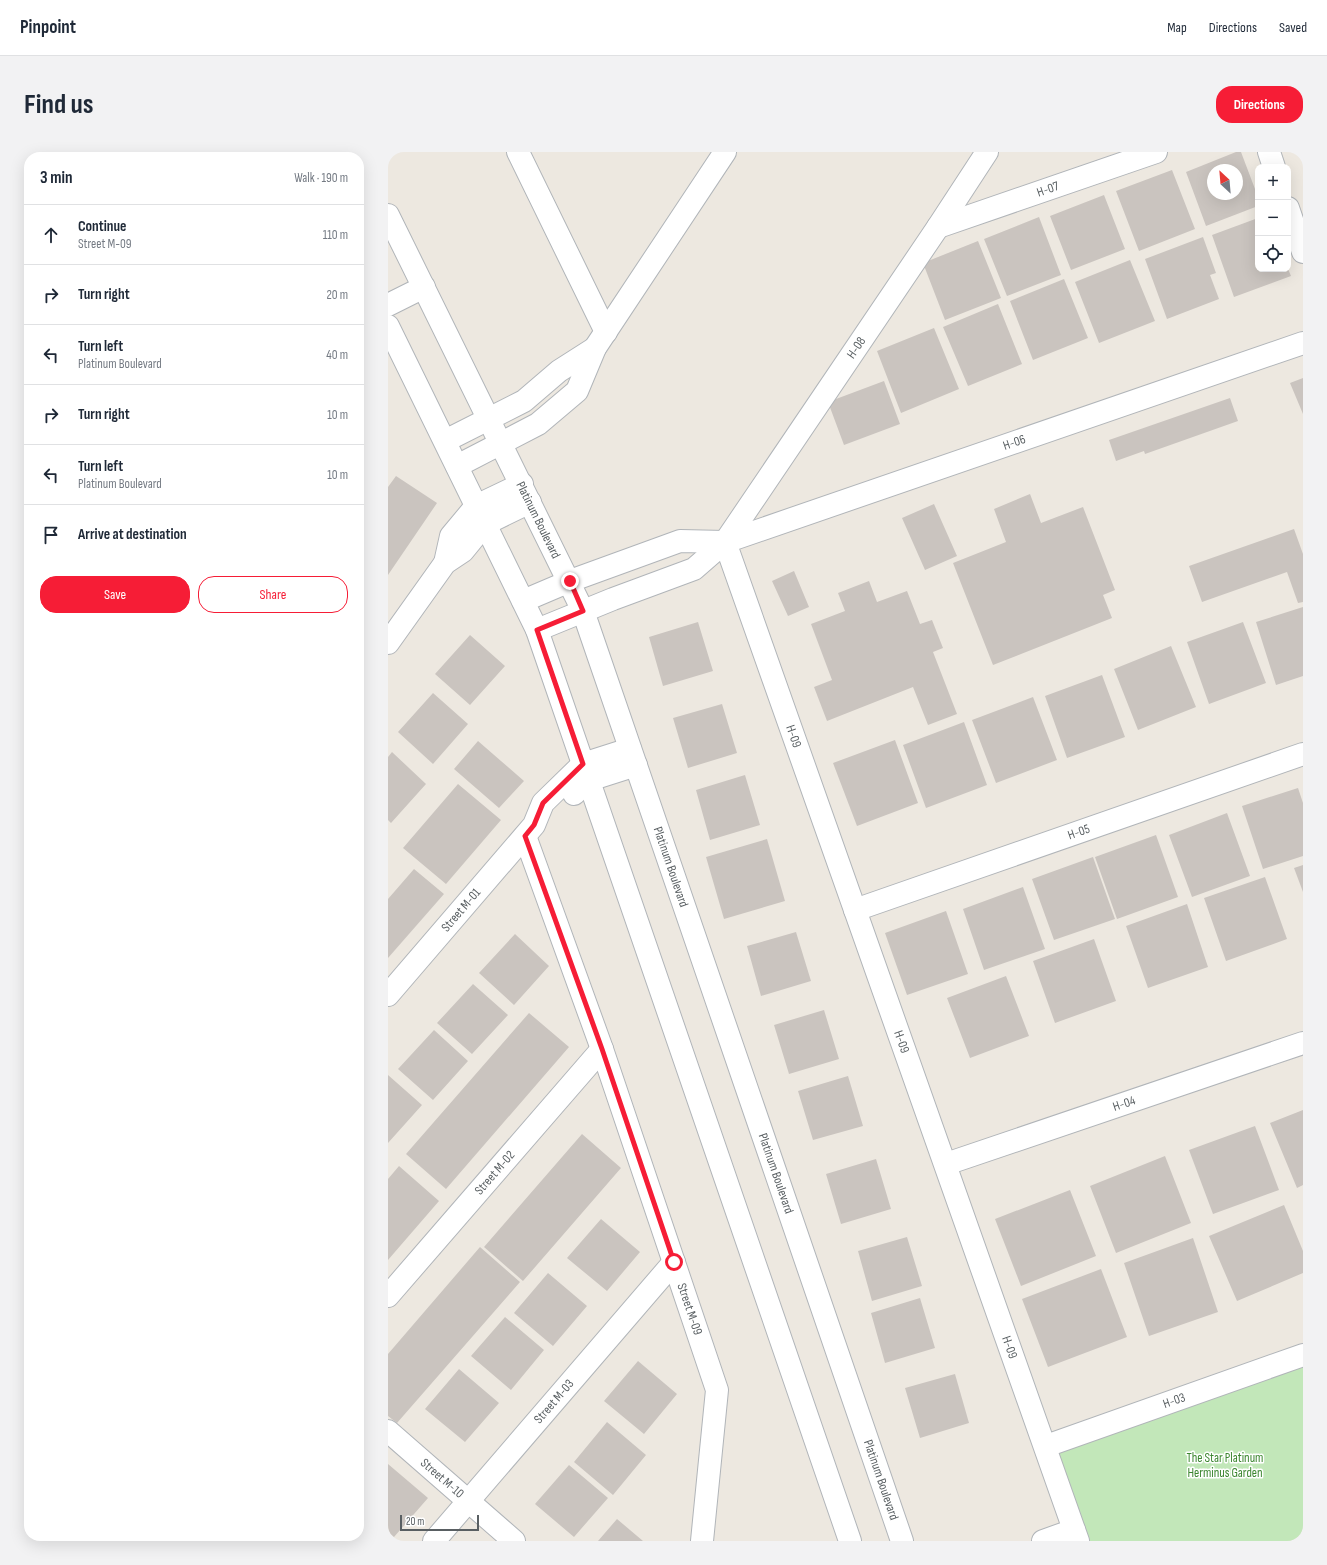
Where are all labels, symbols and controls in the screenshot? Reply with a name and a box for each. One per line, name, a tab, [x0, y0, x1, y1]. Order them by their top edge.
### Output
text: Pinpoint	[20, 16, 76, 39]
text: Map	[1167, 19, 1187, 36]
text: Directions	[1209, 19, 1257, 36]
text: Saved	[1279, 19, 1307, 36]
button: Directions	[1216, 86, 1303, 123]
text: Find us	[24, 88, 93, 121]
north arrow	[1207, 164, 1243, 200]
map controls	[1255, 164, 1291, 272]
button: +	[1255, 164, 1291, 200]
text: 3 min	[40, 168, 73, 188]
text: Walk · 190 m	[294, 170, 348, 186]
street label: H-07	[1035, 178, 1062, 200]
button: −	[1255, 200, 1291, 236]
text: Continue	[78, 217, 127, 236]
icon: ahead	[40, 224, 62, 246]
text: 110 m	[323, 227, 348, 243]
text: Street M-09	[78, 236, 132, 252]
button: locate	[1255, 236, 1291, 272]
icon: right	[40, 284, 62, 306]
text: Turn right	[78, 285, 130, 304]
text: 20 m	[326, 287, 348, 303]
street label: H-08	[843, 334, 870, 362]
text: Turn left	[78, 337, 123, 356]
icon: left	[40, 344, 62, 366]
text: 40 m	[326, 347, 348, 363]
text: Platinum Boulevard	[78, 356, 162, 372]
icon: right	[40, 404, 62, 426]
text: Turn right	[78, 405, 130, 424]
text: 10 m	[327, 407, 348, 423]
street label: H-06	[1001, 431, 1028, 454]
text: Turn left	[78, 457, 123, 476]
icon: left	[40, 464, 62, 486]
text: 10 m	[327, 467, 348, 483]
text: Platinum Boulevard	[78, 476, 162, 492]
street label: Platinum Boulevard	[513, 479, 564, 561]
icon: arrive	[40, 524, 62, 546]
text: Arrive at destination	[78, 525, 187, 544]
route end	[561, 572, 579, 590]
button: Save	[40, 576, 190, 613]
button: Share	[198, 576, 348, 613]
street label: H-09	[782, 723, 805, 750]
street label: H-05	[1066, 821, 1092, 843]
street label: Platinum Boulevard	[650, 825, 692, 909]
street label: Street M-01	[438, 885, 484, 935]
street label: H-09	[890, 1028, 913, 1055]
street label: H-04	[1111, 1092, 1138, 1115]
street label: Platinum Boulevard	[755, 1131, 797, 1216]
street label: Street M-02	[471, 1147, 518, 1198]
route start	[665, 1253, 683, 1271]
street label: Street M-09	[674, 1281, 706, 1337]
street label: H-09	[998, 1334, 1021, 1361]
street label: Street M-03	[531, 1376, 577, 1427]
street label: H-03	[1161, 1389, 1188, 1412]
street label: Platinum Boulevard	[860, 1438, 902, 1522]
park label: The Star Platinum Herminus Garden	[1187, 1450, 1263, 1481]
street label: Street M-10	[417, 1455, 467, 1502]
scale bar	[400, 1513, 479, 1532]
text: 20 m	[406, 1515, 424, 1528]

